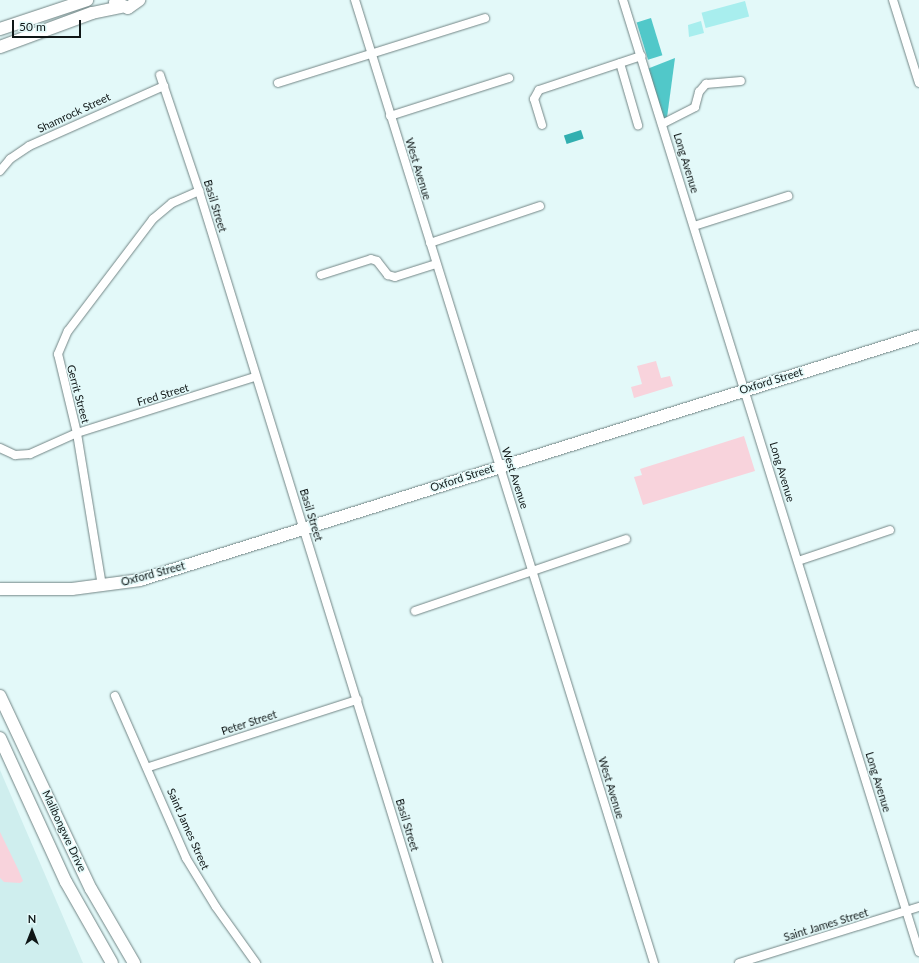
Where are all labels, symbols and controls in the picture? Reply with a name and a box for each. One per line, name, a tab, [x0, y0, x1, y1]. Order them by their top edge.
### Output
scale bar	[14, 12, 83, 38]
text: 50 m	[19, 19, 46, 34]
street label: Shamrock Street	[35, 90, 113, 136]
street label: Long Avenue	[671, 131, 701, 195]
street label: West Avenue	[402, 136, 434, 202]
street label: Basil Street	[201, 178, 229, 234]
street label: Gerrit Street	[64, 363, 92, 425]
street label: Oxford Street	[738, 365, 804, 397]
street label: Fred Street	[136, 381, 190, 409]
street label: Long Avenue	[767, 440, 797, 504]
street label: West Avenue	[499, 445, 531, 511]
street label: Oxford Street	[429, 462, 495, 494]
street label: Basil Street	[297, 487, 325, 543]
street label: Oxford Street	[120, 559, 186, 589]
street label: Peter Street	[220, 708, 278, 738]
street label: Long Avenue	[863, 750, 893, 814]
street label: West Avenue	[595, 755, 627, 821]
street label: Saint James Street	[164, 786, 212, 872]
street label: Malibongwe Drive	[39, 788, 89, 874]
street label: Basil Street	[393, 797, 421, 853]
street label: Saint James Street	[782, 906, 870, 944]
north arrow	[12, 911, 52, 951]
text: N	[28, 912, 36, 925]

